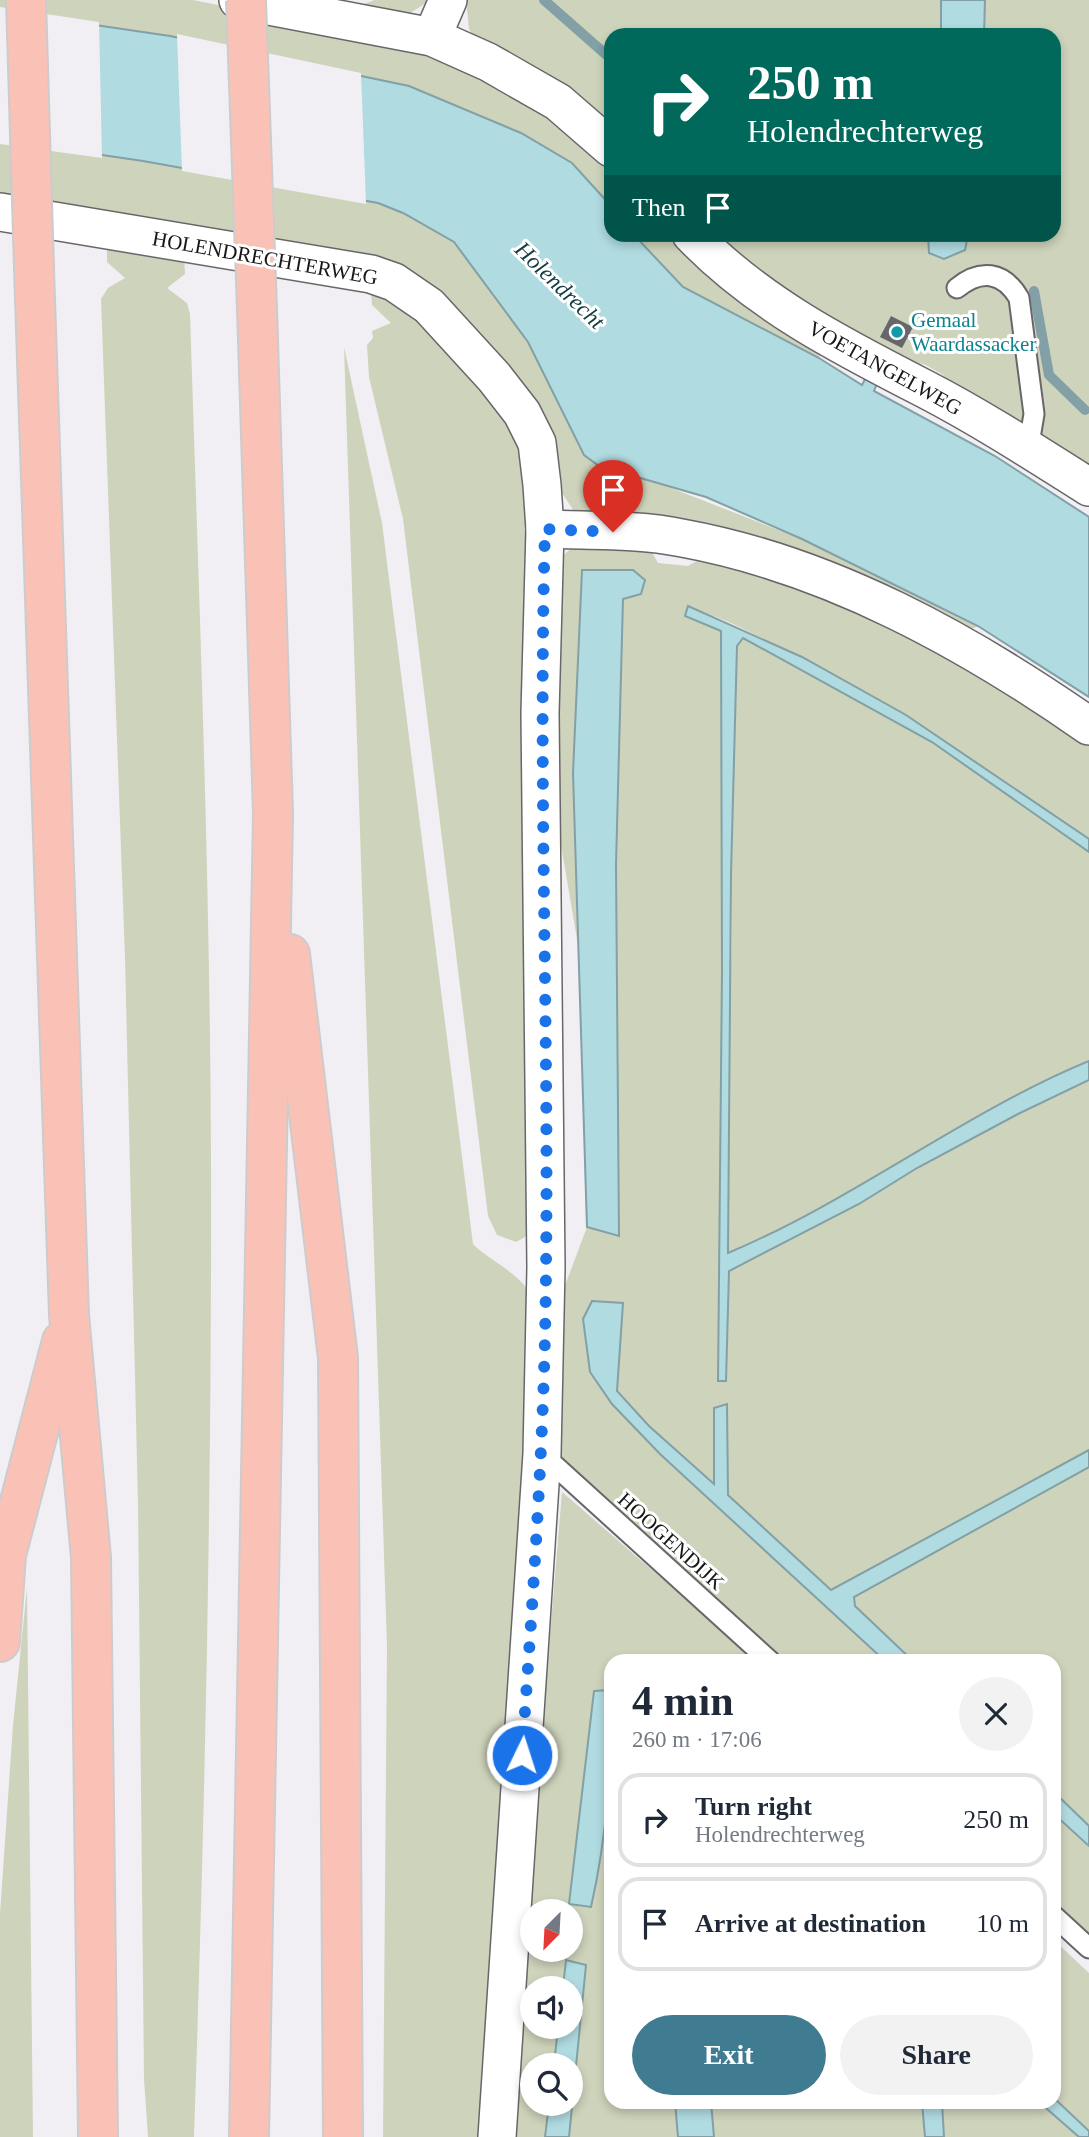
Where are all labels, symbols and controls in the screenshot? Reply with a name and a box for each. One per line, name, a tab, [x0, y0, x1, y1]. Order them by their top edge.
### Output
text: 250 m	[747, 55, 874, 110]
icon: right	[632, 56, 723, 147]
text: Holendrechterweg	[747, 113, 983, 149]
icon: arrive	[699, 189, 737, 227]
text: Then	[632, 193, 685, 222]
street label: HOLENDRECHTERWEG	[150, 226, 380, 290]
water label: Holendrecht	[509, 236, 610, 334]
place label: Gemaal Waardassacker	[911, 308, 1036, 356]
street label: VOETANGELWEG	[804, 316, 966, 420]
marker: Gemaal Waardassacker	[889, 324, 905, 340]
pin	[583, 460, 643, 532]
icon: arrive	[594, 471, 632, 509]
street label: HOOGENDIJK	[613, 1487, 729, 1595]
button: close	[959, 1677, 1033, 1751]
text: 4 min	[632, 1678, 734, 1724]
position arrow	[485, 1718, 559, 1792]
text: 260 m · 17:06	[632, 1727, 762, 1752]
text: Turn right	[695, 1792, 812, 1821]
icon: right	[636, 1801, 674, 1839]
text: 250 m	[963, 1805, 1029, 1834]
text: Holendrechterweg	[695, 1822, 865, 1847]
north arrow	[520, 1899, 583, 1962]
map controls	[520, 1899, 583, 2116]
icon: arrive	[636, 1905, 674, 1943]
text: Arrive at destination	[695, 1909, 926, 1938]
text: 10 m	[976, 1909, 1029, 1938]
button: sound	[520, 1976, 583, 2039]
button: Exit	[632, 2015, 826, 2095]
button: Share	[840, 2015, 1033, 2095]
button: search	[520, 2053, 583, 2116]

